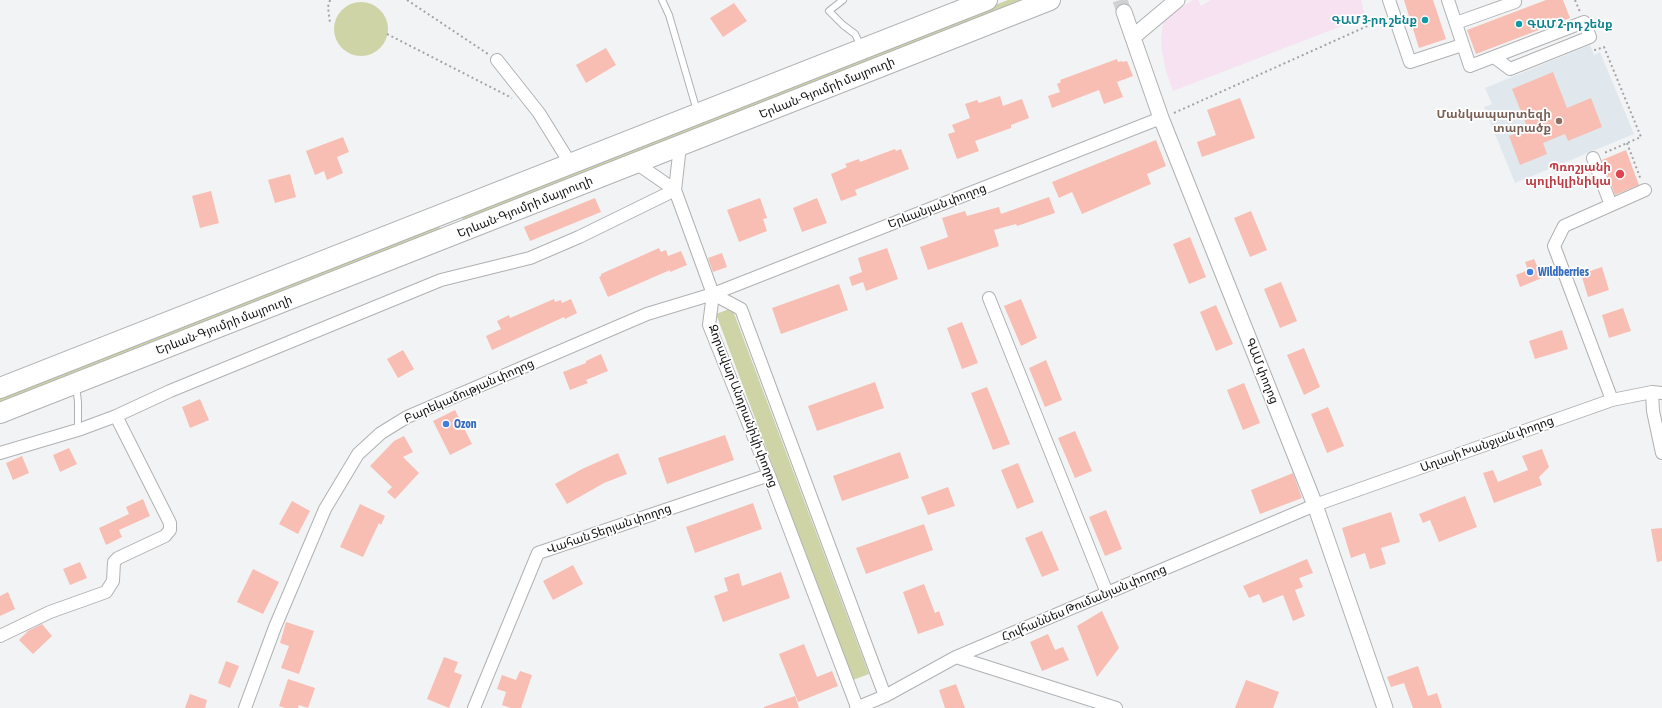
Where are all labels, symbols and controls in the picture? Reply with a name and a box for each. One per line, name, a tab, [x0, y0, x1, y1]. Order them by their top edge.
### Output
place label: ԳԱՄ 3-րդ շենք	[1331, 13, 1417, 27]
marker: ԳԱՄ 3-րդ շենք	[1420, 15, 1430, 25]
place label: ԳԱՄ 2-րդ շենք	[1527, 17, 1613, 31]
marker: ԳԱՄ 2-րդ շենք	[1514, 19, 1524, 29]
street label: Երևան-Գյումրի մայրուղի	[757, 54, 897, 122]
place label: Մանկապարտեզի տարածք	[1437, 107, 1551, 135]
marker: Մանկապարտեզի տարածք	[1554, 116, 1564, 126]
place label: Պռոշյանի պոլիկլինիկա	[1525, 160, 1611, 188]
marker: Պռոշյանի պոլիկլինիկա	[1614, 168, 1626, 180]
street label: Երևան-Գյումրի մայրուղի	[455, 173, 595, 241]
street label: Երևանյան փողոց	[886, 181, 988, 231]
place label: Wildberries	[1538, 265, 1589, 279]
marker: Wildberries	[1525, 267, 1535, 277]
street label: Երևան-Գյումրի մայրուղի	[154, 292, 294, 358]
street label: Զորավար Անդրանիկի փողոց	[705, 322, 781, 490]
street label: ԳԱՄ փողոց	[1242, 336, 1282, 406]
street label: Բարեկամության փողոց	[402, 356, 536, 426]
street label: Աղասի Խանջյան փողոց	[1418, 413, 1556, 475]
place label: Ozon	[454, 417, 477, 431]
marker: Ozon	[441, 419, 451, 429]
street label: Վահան Տերյան փողոց	[545, 501, 673, 557]
street label: Հովհաննես Թումանյան փողոց	[999, 562, 1169, 644]

